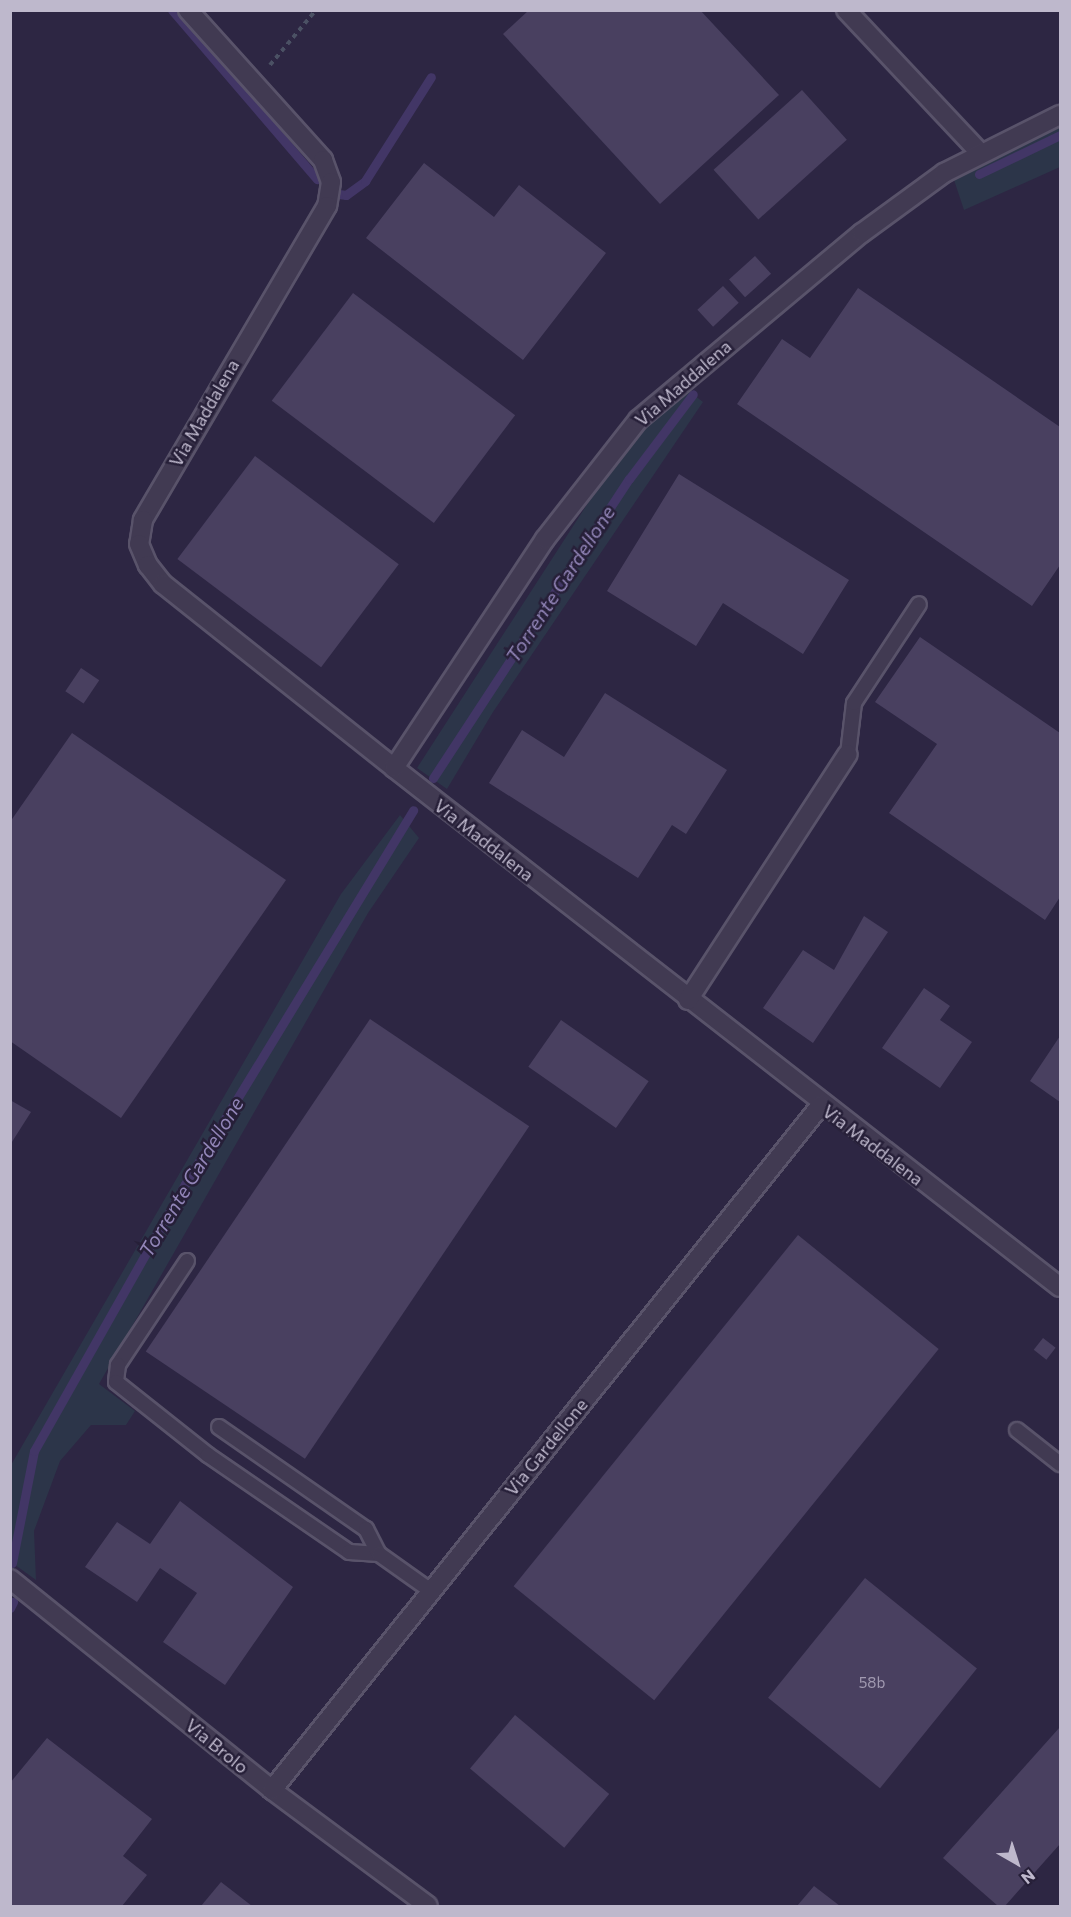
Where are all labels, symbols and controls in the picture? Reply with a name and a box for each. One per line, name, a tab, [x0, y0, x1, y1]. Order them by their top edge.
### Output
street label: Via Maddalena	[631, 335, 735, 431]
street label: Via Maddalena	[165, 356, 243, 470]
water label: Torrente Gardellone	[500, 501, 620, 667]
street label: Via Maddalena	[430, 794, 538, 886]
water label: Torrente Gardellone	[134, 1093, 248, 1261]
street label: Via Maddalena	[818, 1100, 928, 1190]
street label: Via Gardellone	[500, 1394, 592, 1500]
house number: 58b	[859, 1674, 885, 1692]
street label: Via Brolo	[181, 1714, 253, 1778]
north arrow	[987, 1833, 1047, 1893]
text: N	[1018, 1866, 1039, 1889]

